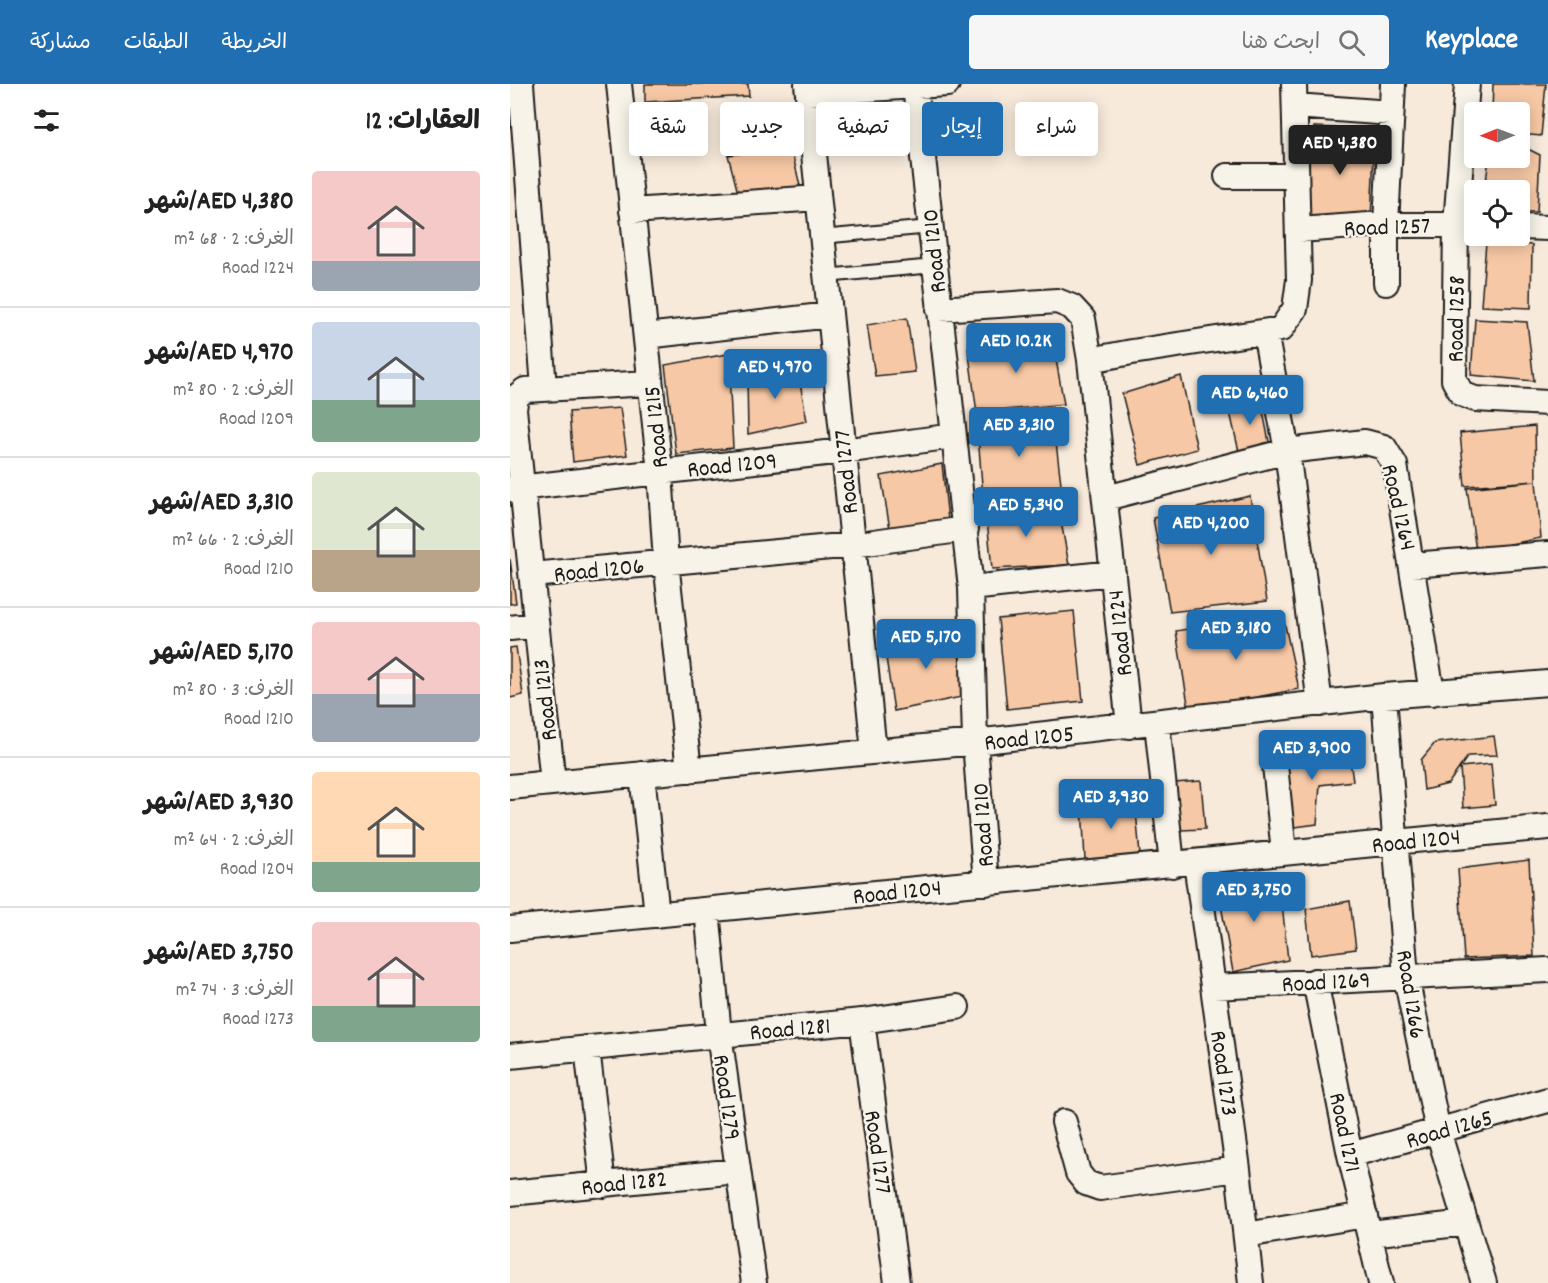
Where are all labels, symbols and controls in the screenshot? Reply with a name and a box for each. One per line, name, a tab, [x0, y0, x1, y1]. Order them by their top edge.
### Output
search box	[969, 15, 1389, 69]
text: Keyplace	[1425, 22, 1518, 62]
icon: search	[1335, 26, 1368, 59]
text: ابحث هنا	[1242, 28, 1320, 59]
text: مشاركة	[30, 29, 91, 59]
text: الطبقات	[124, 29, 189, 59]
text: الخريطة	[222, 29, 287, 59]
chip: شقة	[629, 102, 708, 156]
chip: جديد	[720, 102, 804, 156]
chip: تصفية	[816, 102, 910, 156]
chip: إيجار	[922, 102, 1003, 156]
chip: شراء	[1015, 102, 1098, 156]
north arrow	[1464, 102, 1530, 168]
map controls	[1464, 102, 1530, 246]
icon: filters	[30, 104, 63, 137]
text: العقارات: 12	[366, 104, 480, 141]
pin: AED 4,380	[1271, 125, 1409, 176]
text: AED 4,380	[1303, 130, 1377, 158]
button: locate	[1464, 180, 1530, 246]
text: AED 4,380/شهر	[146, 184, 294, 221]
icon: home	[360, 195, 432, 267]
street label: Road 1210	[915, 207, 957, 294]
street label: Road 1257	[1343, 211, 1431, 247]
text: الغرف: 2 · 68 m²	[174, 226, 294, 254]
text: Road 1224	[222, 255, 294, 283]
street label: Road 1258	[1440, 275, 1476, 363]
pin: AED 10.2K	[947, 323, 1085, 374]
text: AED 10.2K	[980, 328, 1052, 356]
text: AED 4,970/شهر	[146, 335, 294, 372]
icon: home	[360, 346, 432, 418]
pin: AED 4,970	[706, 349, 844, 400]
text: AED 4,970	[738, 354, 812, 382]
pin: AED 6,460	[1181, 375, 1319, 426]
text: الغرف: 2 · 80 m²	[173, 377, 294, 405]
text: AED 6,460	[1211, 380, 1289, 408]
street label: Road 1215	[637, 384, 679, 469]
text: Road 1209	[219, 406, 294, 434]
pin: AED 3,310	[950, 407, 1088, 458]
text: AED 3,310	[983, 412, 1055, 440]
street label: Road 1277	[827, 428, 869, 515]
street label: Road 1209	[686, 445, 779, 489]
street label: Road 1264	[1371, 461, 1424, 554]
text: AED 3,310/شهر	[150, 485, 294, 522]
pin: AED 5,340	[957, 487, 1095, 538]
text: AED 5,340	[988, 492, 1064, 520]
icon: home	[360, 496, 432, 568]
pin: AED 4,200	[1142, 505, 1280, 556]
text: AED 4,200	[1172, 510, 1250, 538]
text: الغرف: 2 · 66 m²	[172, 527, 294, 555]
street label: Road 1206	[552, 550, 646, 594]
text: Road 1210	[224, 556, 294, 584]
street label: Road 1224	[1101, 588, 1143, 678]
pin: AED 3,180	[1167, 610, 1305, 661]
text: AED 3,180	[1201, 615, 1271, 643]
pin: AED 5,170	[857, 619, 995, 670]
text: AED 5,170	[891, 624, 961, 652]
text: AED 5,170/شهر	[151, 635, 294, 672]
icon: home	[360, 646, 432, 718]
street label: Road 1213	[526, 657, 568, 742]
text: الغرف: 3 · 80 m²	[173, 677, 294, 705]
text: Road 1210	[224, 706, 294, 734]
street label: Road 1205	[983, 718, 1076, 762]
pin: AED 3,900	[1243, 730, 1381, 781]
text: AED 3,900	[1273, 735, 1351, 763]
pin: AED 3,930	[1042, 779, 1180, 830]
street label: Road 1210	[965, 781, 1005, 868]
text: AED 3,930	[1073, 784, 1149, 812]
text: AED 3,930/شهر	[144, 785, 294, 822]
icon: home	[360, 796, 432, 868]
street label: Road 1204	[1370, 821, 1462, 865]
text: الغرف: 2 · 64 m²	[174, 827, 294, 855]
text: Road 1204	[220, 856, 294, 884]
street label: Road 1204	[851, 872, 943, 916]
pin: AED 3,750	[1185, 872, 1323, 923]
text: AED 3,750	[1216, 877, 1292, 905]
text: AED 3,750/شهر	[145, 935, 294, 972]
icon: home	[360, 946, 432, 1018]
street label: Road 1266	[1385, 948, 1433, 1041]
street label: Road 1269	[1281, 965, 1371, 1003]
text: الغرف: 3 · 74 m²	[176, 977, 294, 1005]
text: Road 1273	[222, 1006, 294, 1034]
street label: Road 1281	[748, 1011, 832, 1051]
street label: Road 1273	[1199, 1028, 1245, 1118]
street label: Road 1279	[702, 1052, 748, 1143]
street label: Road 1271	[1318, 1090, 1368, 1176]
street label: Road 1265	[1402, 1102, 1497, 1159]
street label: Road 1277	[853, 1108, 899, 1197]
street label: Road 1282	[580, 1164, 669, 1206]

